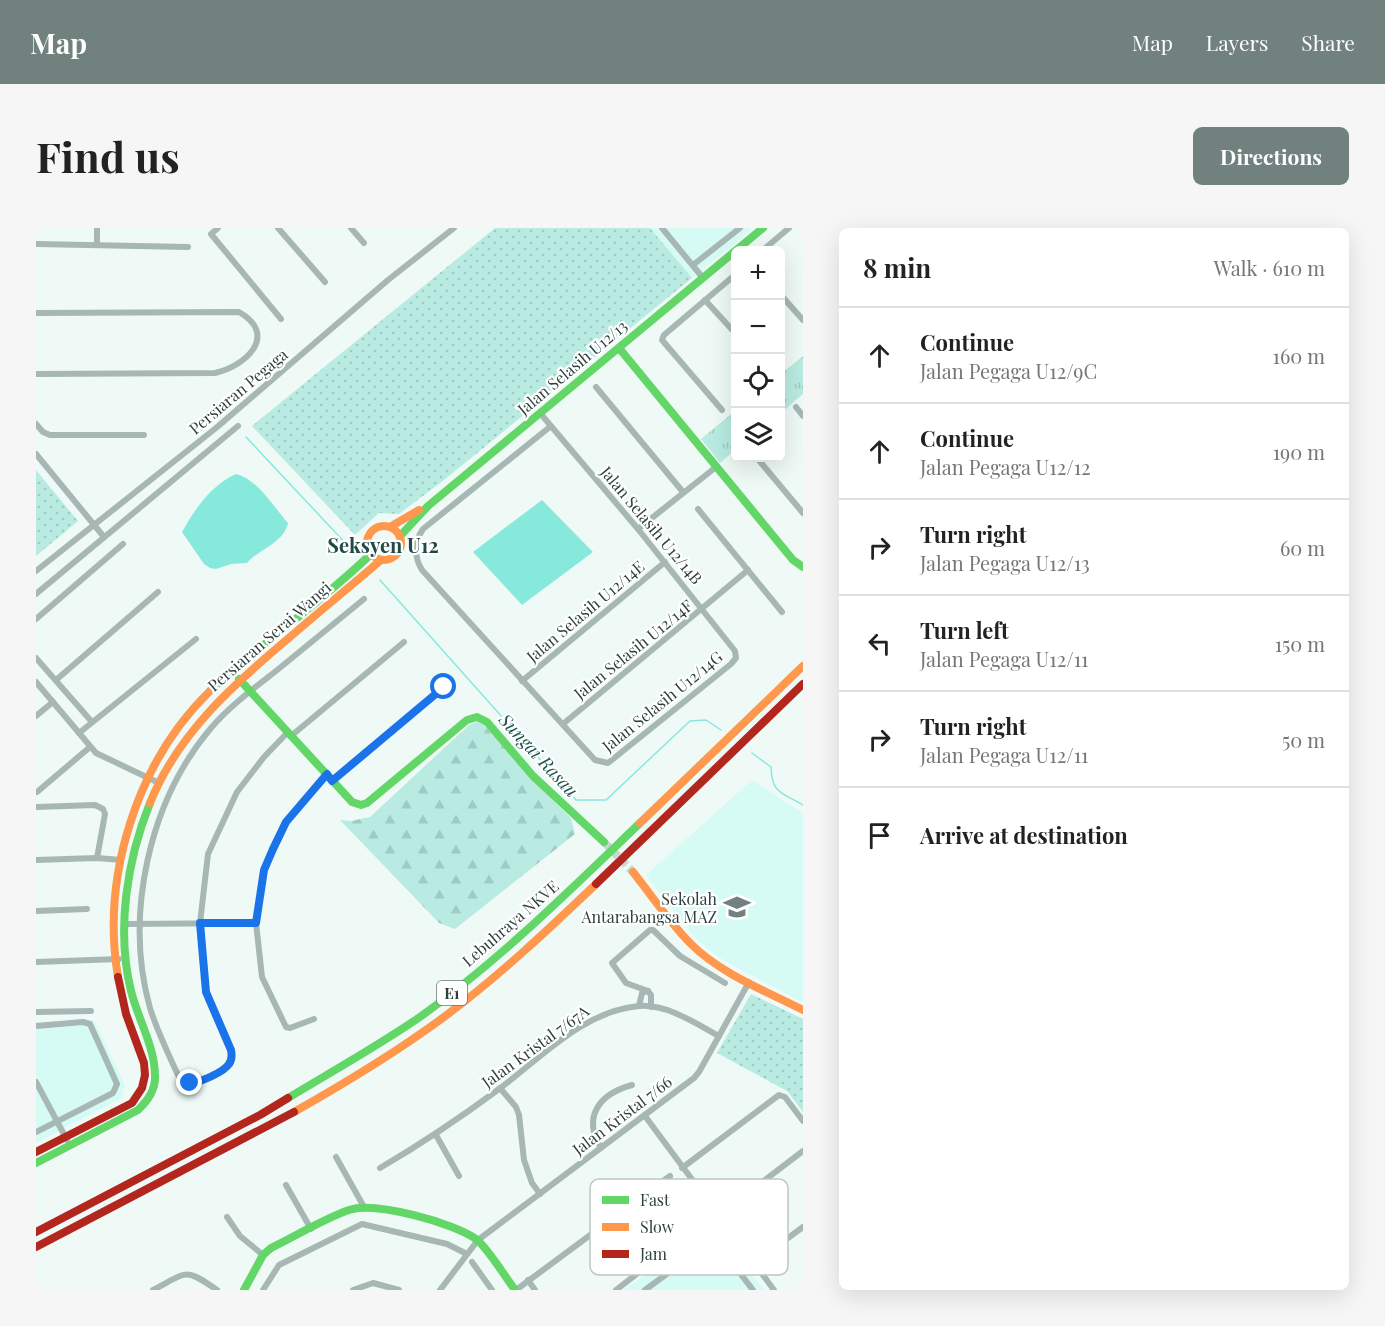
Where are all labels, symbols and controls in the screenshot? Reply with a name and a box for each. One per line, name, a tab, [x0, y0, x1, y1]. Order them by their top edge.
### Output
text: Map	[30, 24, 87, 61]
text: Map	[1132, 28, 1173, 56]
text: Layers	[1206, 28, 1268, 56]
text: Share	[1301, 28, 1355, 56]
button: Directions	[1193, 127, 1349, 185]
text: Find us	[36, 128, 180, 184]
map controls	[731, 246, 785, 462]
button: +	[731, 246, 785, 300]
text: 8 min	[863, 250, 931, 285]
text: Walk · 610 m	[1214, 254, 1325, 281]
button: −	[731, 300, 785, 354]
street label: Jalan Selasih U12/13	[512, 315, 631, 420]
text: Continue	[920, 327, 1014, 357]
icon: ahead	[863, 339, 896, 372]
text: 160 m	[1273, 342, 1325, 369]
street label: Persiaran Pegaga	[184, 344, 292, 438]
button: locate	[731, 354, 785, 408]
text: Jalan Pegaga U12/9C	[920, 357, 1097, 384]
button: layers	[731, 408, 785, 462]
text: Continue	[920, 423, 1014, 453]
icon: ahead	[863, 435, 896, 468]
text: 190 m	[1273, 438, 1325, 465]
text: Jalan Pegaga U12/12	[920, 453, 1091, 480]
street label: Jalan Selasih U12/14B	[596, 461, 708, 588]
text: Turn right	[920, 519, 1026, 549]
district label: Seksyen U12	[327, 531, 439, 558]
icon: right	[863, 531, 896, 564]
text: 60 m	[1280, 534, 1325, 561]
text: Jalan Pegaga U12/13	[920, 549, 1090, 576]
street label: Jalan Selasih U12/14E	[521, 556, 648, 667]
street label: Persiaran Serai Wangi	[203, 576, 335, 695]
street label: Jalan Selasih U12/14F	[569, 595, 697, 704]
text: Turn left	[920, 615, 1009, 645]
icon: left	[863, 627, 896, 660]
text: 150 m	[1275, 630, 1325, 657]
text: Jalan Pegaga U12/11	[920, 645, 1088, 672]
street label: Jalan Selasih U12/14G	[597, 646, 726, 757]
route start	[430, 673, 456, 699]
water label: Sungai Rasau	[493, 707, 584, 802]
text: Turn right	[920, 711, 1026, 741]
icon: right	[863, 723, 896, 756]
text: 50 m	[1282, 726, 1325, 753]
text: Jalan Pegaga U12/11	[920, 741, 1088, 768]
icon: arrive	[863, 819, 896, 852]
text: Arrive at destination	[920, 820, 1128, 850]
street label: Lebuhraya NKVE	[457, 875, 563, 971]
place label: Sekolah Antarabangsa MAZ	[580, 888, 718, 927]
school or university icon: Sekolah Antarabangsa MAZ	[722, 892, 752, 922]
road number: E1	[437, 981, 467, 1005]
street label: Jalan Kristal 7/67A	[476, 1000, 593, 1093]
route end	[176, 1069, 202, 1095]
street label: Jalan Kristal 7/66	[567, 1071, 676, 1160]
legend	[590, 1179, 788, 1275]
text: Fast	[640, 1189, 670, 1210]
text: Slow	[640, 1216, 675, 1237]
text: Jam	[639, 1243, 667, 1264]

